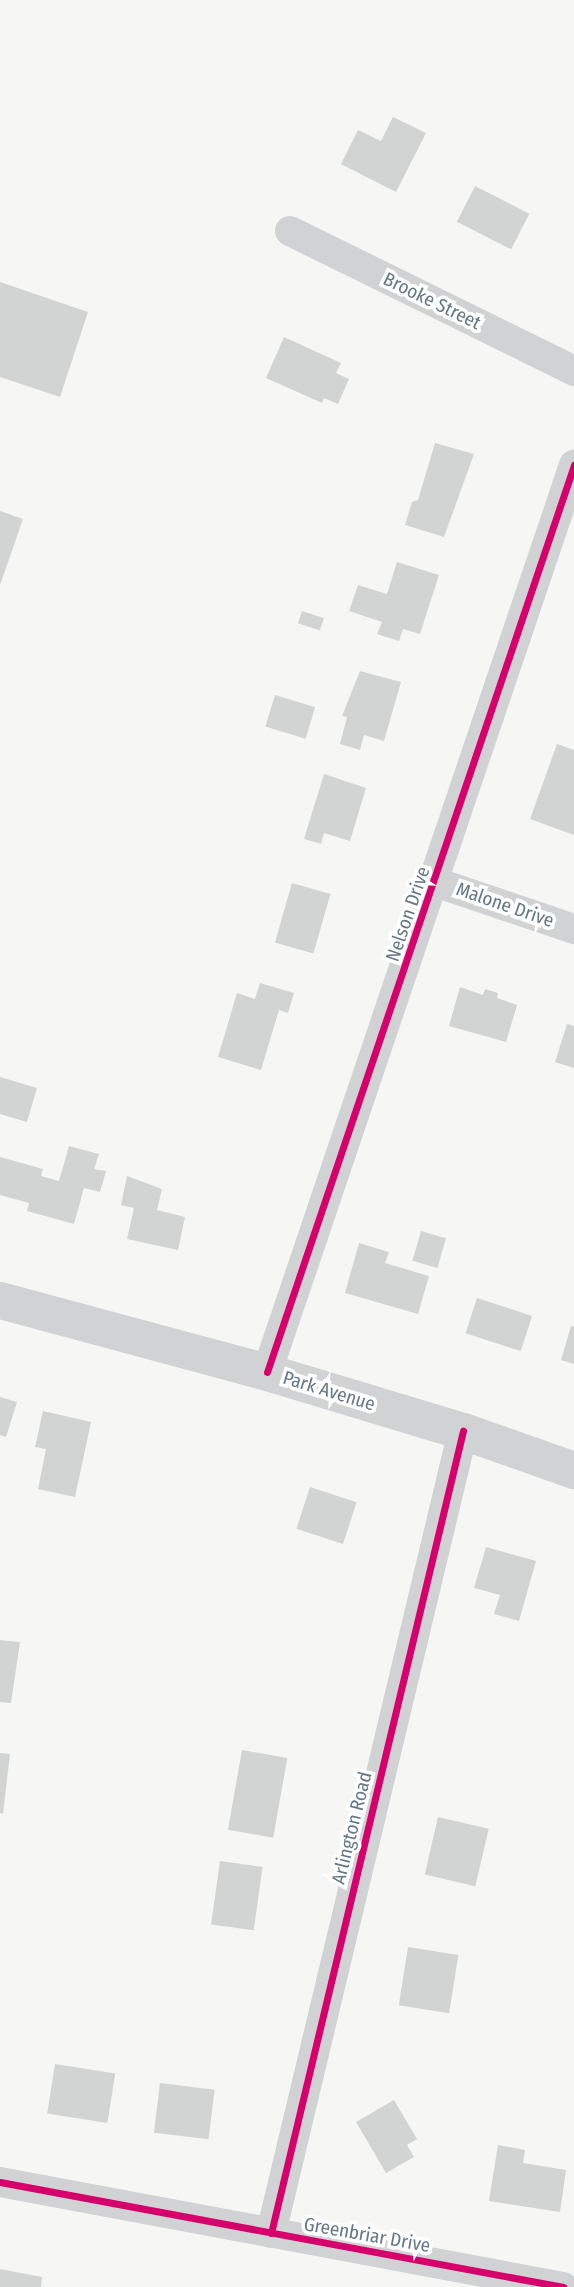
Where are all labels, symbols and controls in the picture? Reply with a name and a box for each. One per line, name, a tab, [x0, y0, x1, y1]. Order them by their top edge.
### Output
street label: Brooke Street	[379, 268, 485, 334]
street label: Nelson Drive	[381, 864, 435, 964]
street label: Malone Drive	[453, 878, 557, 932]
street label: Park Avenue	[280, 1366, 378, 1416]
street label: Arlington Road	[327, 1769, 377, 1887]
street label: Greenbriar Drive	[302, 2213, 432, 2257]

